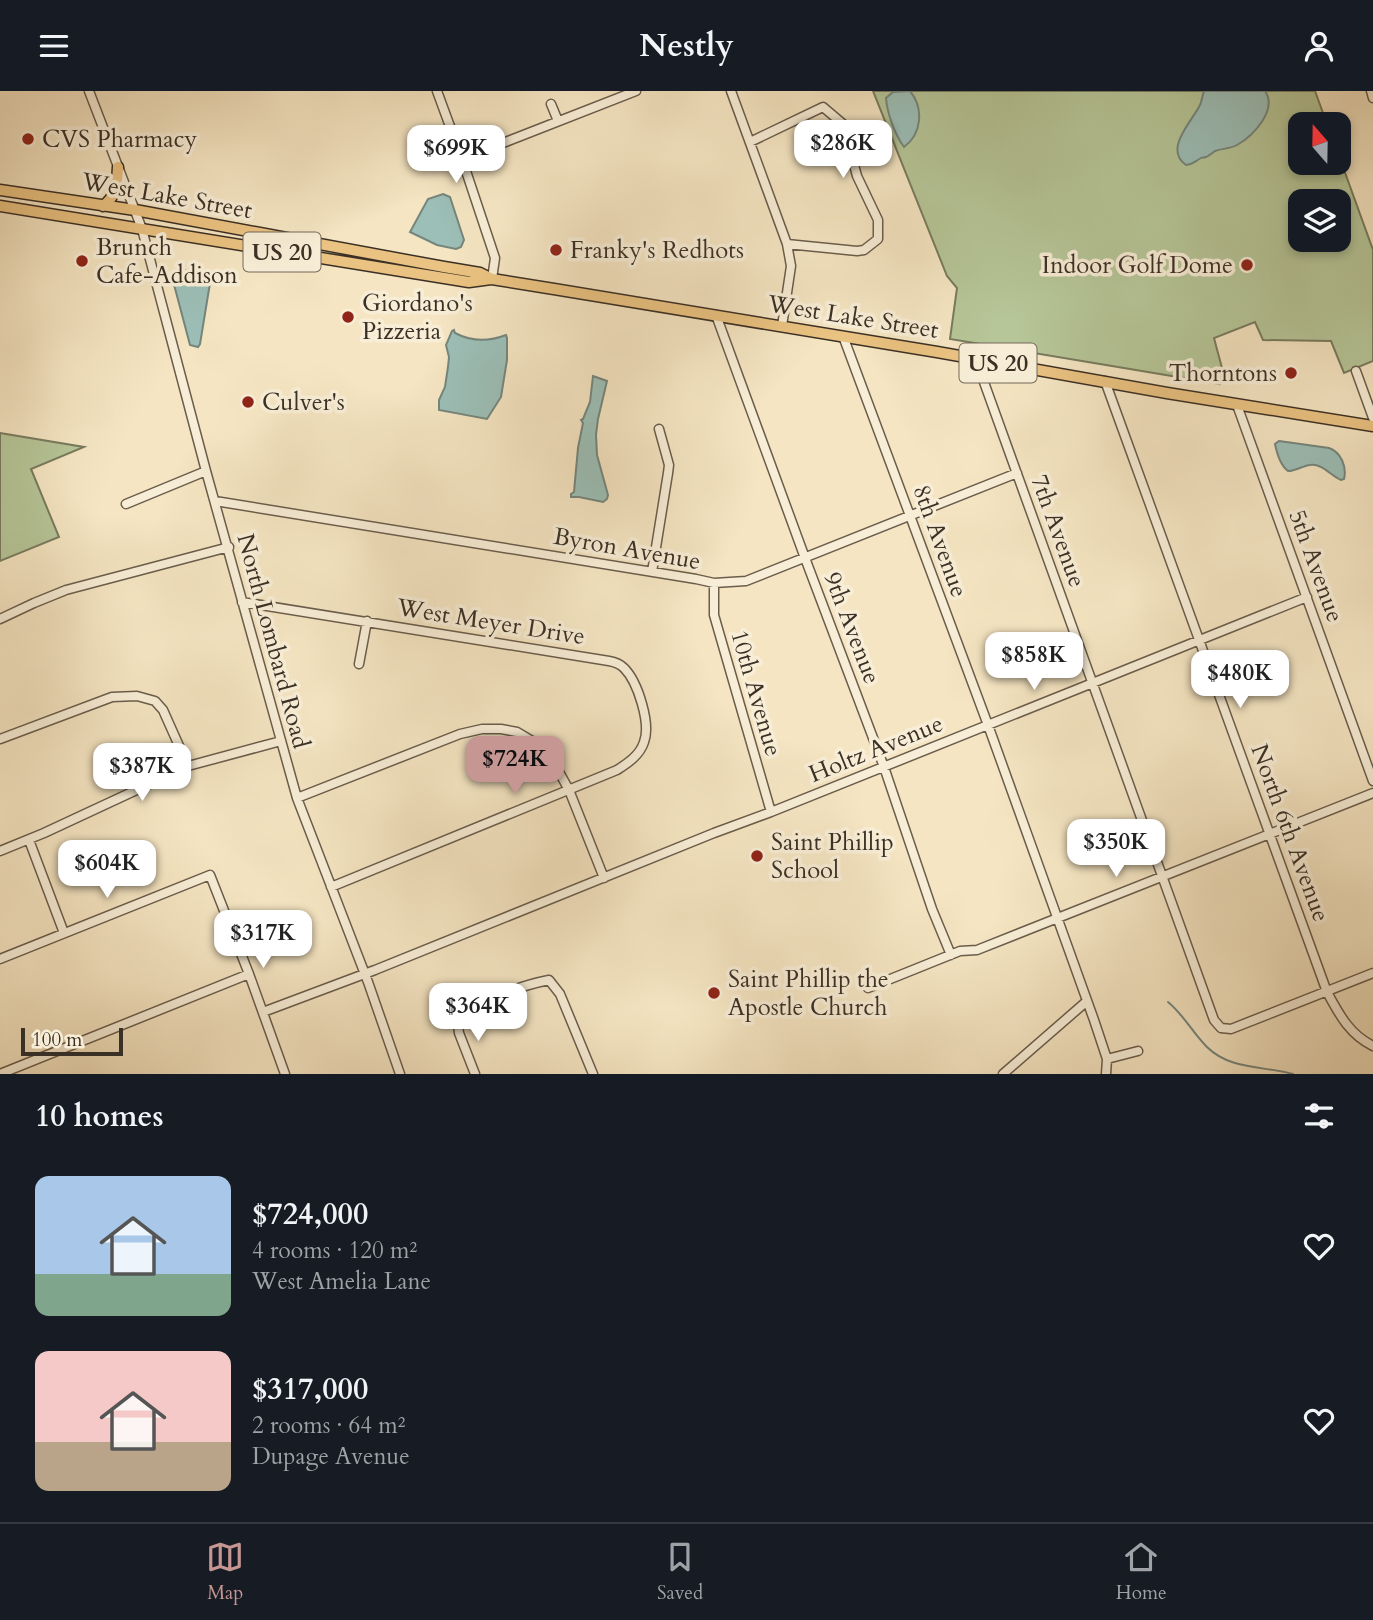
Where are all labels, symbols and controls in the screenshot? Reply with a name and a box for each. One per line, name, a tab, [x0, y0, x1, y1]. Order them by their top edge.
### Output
text: Nestly	[639, 24, 734, 68]
icon: menu	[35, 27, 73, 65]
icon: person	[1300, 27, 1338, 65]
north arrow	[1288, 112, 1351, 175]
map controls	[1288, 112, 1351, 252]
pin: $286K	[794, 120, 892, 180]
place label: CVS Pharmacy	[42, 123, 198, 156]
pin: $699K	[407, 125, 505, 185]
text: $286K	[810, 127, 876, 158]
marker: CVS Pharmacy	[20, 131, 36, 147]
text: $699K	[423, 132, 489, 163]
street label: West Lake Street	[78, 165, 255, 227]
button: layers	[1288, 189, 1351, 252]
place label: Brunch Cafe-Addison	[96, 231, 238, 292]
road number: US 20	[244, 233, 320, 271]
place label: Franky's Redhots	[570, 234, 744, 267]
marker: Franky's Redhots	[548, 242, 564, 258]
place label: Indoor Golf Dome	[1042, 249, 1233, 282]
marker: Brunch Cafe-Addison	[74, 253, 90, 269]
marker: Indoor Golf Dome	[1239, 257, 1255, 273]
place label: Giordano's Pizzeria	[362, 287, 473, 348]
street label: West Lake Street	[764, 287, 941, 347]
marker: Giordano's Pizzeria	[340, 309, 356, 325]
road number: US 20	[960, 343, 1036, 383]
place label: Thorntons	[1169, 357, 1277, 390]
marker: Thorntons	[1283, 365, 1299, 381]
place label: Culver's	[262, 386, 345, 419]
marker: Culver's	[240, 394, 256, 410]
street label: 7th Avenue	[1022, 470, 1094, 592]
street label: 8th Avenue	[904, 480, 976, 602]
street label: 5th Avenue	[1280, 505, 1352, 627]
street label: Byron Avenue	[551, 520, 703, 578]
street label: North Lombard Road	[228, 530, 318, 752]
street label: 9th Avenue	[816, 567, 888, 689]
street label: West Meyer Drive	[394, 591, 587, 653]
street label: 10th Avenue	[722, 626, 790, 760]
pin: $858K	[985, 633, 1083, 692]
text: $858K	[1001, 639, 1067, 670]
pin: $480K	[1191, 651, 1289, 710]
text: $480K	[1207, 657, 1273, 688]
street label: Holtz Avenue	[804, 707, 948, 791]
pin: $724K	[466, 737, 564, 796]
street label: North 6th Avenue	[1243, 740, 1337, 926]
pin: $387K	[93, 743, 191, 803]
text: $724K	[482, 743, 548, 774]
text: $387K	[109, 750, 175, 781]
pin: $350K	[1067, 819, 1165, 879]
place label: Saint Phillip School	[771, 826, 894, 887]
text: $350K	[1083, 826, 1149, 857]
pin: $604K	[58, 841, 156, 900]
text: $604K	[74, 847, 140, 878]
marker: Saint Phillip School	[749, 848, 765, 864]
pin: $317K	[214, 911, 312, 970]
text: $317K	[230, 917, 296, 948]
place label: Saint Phillip the Apostle Church	[728, 963, 889, 1024]
pin: $364K	[429, 983, 527, 1043]
marker: Saint Phillip the Apostle Church	[706, 985, 722, 1001]
text: $364K	[445, 990, 511, 1021]
scale bar	[21, 1025, 122, 1057]
text: 100 m	[32, 1027, 82, 1053]
text: 10 homes	[35, 1096, 164, 1137]
icon: filters	[1300, 1097, 1338, 1135]
text: $724,000	[252, 1194, 368, 1235]
icon: home	[91, 1204, 175, 1288]
icon: heart	[1300, 1227, 1338, 1265]
text: 4 rooms · 120 m²	[252, 1235, 417, 1266]
text: West Amelia Lane	[252, 1266, 431, 1297]
text: $317,000	[252, 1369, 368, 1410]
icon: home	[91, 1379, 175, 1463]
icon: heart	[1300, 1402, 1338, 1440]
text: 2 rooms · 64 m²	[252, 1410, 405, 1441]
text: Dupage Avenue	[252, 1441, 410, 1472]
tab: Map	[206, 1538, 244, 1606]
tab: Saved	[657, 1538, 703, 1606]
tab: Home	[1116, 1538, 1167, 1606]

